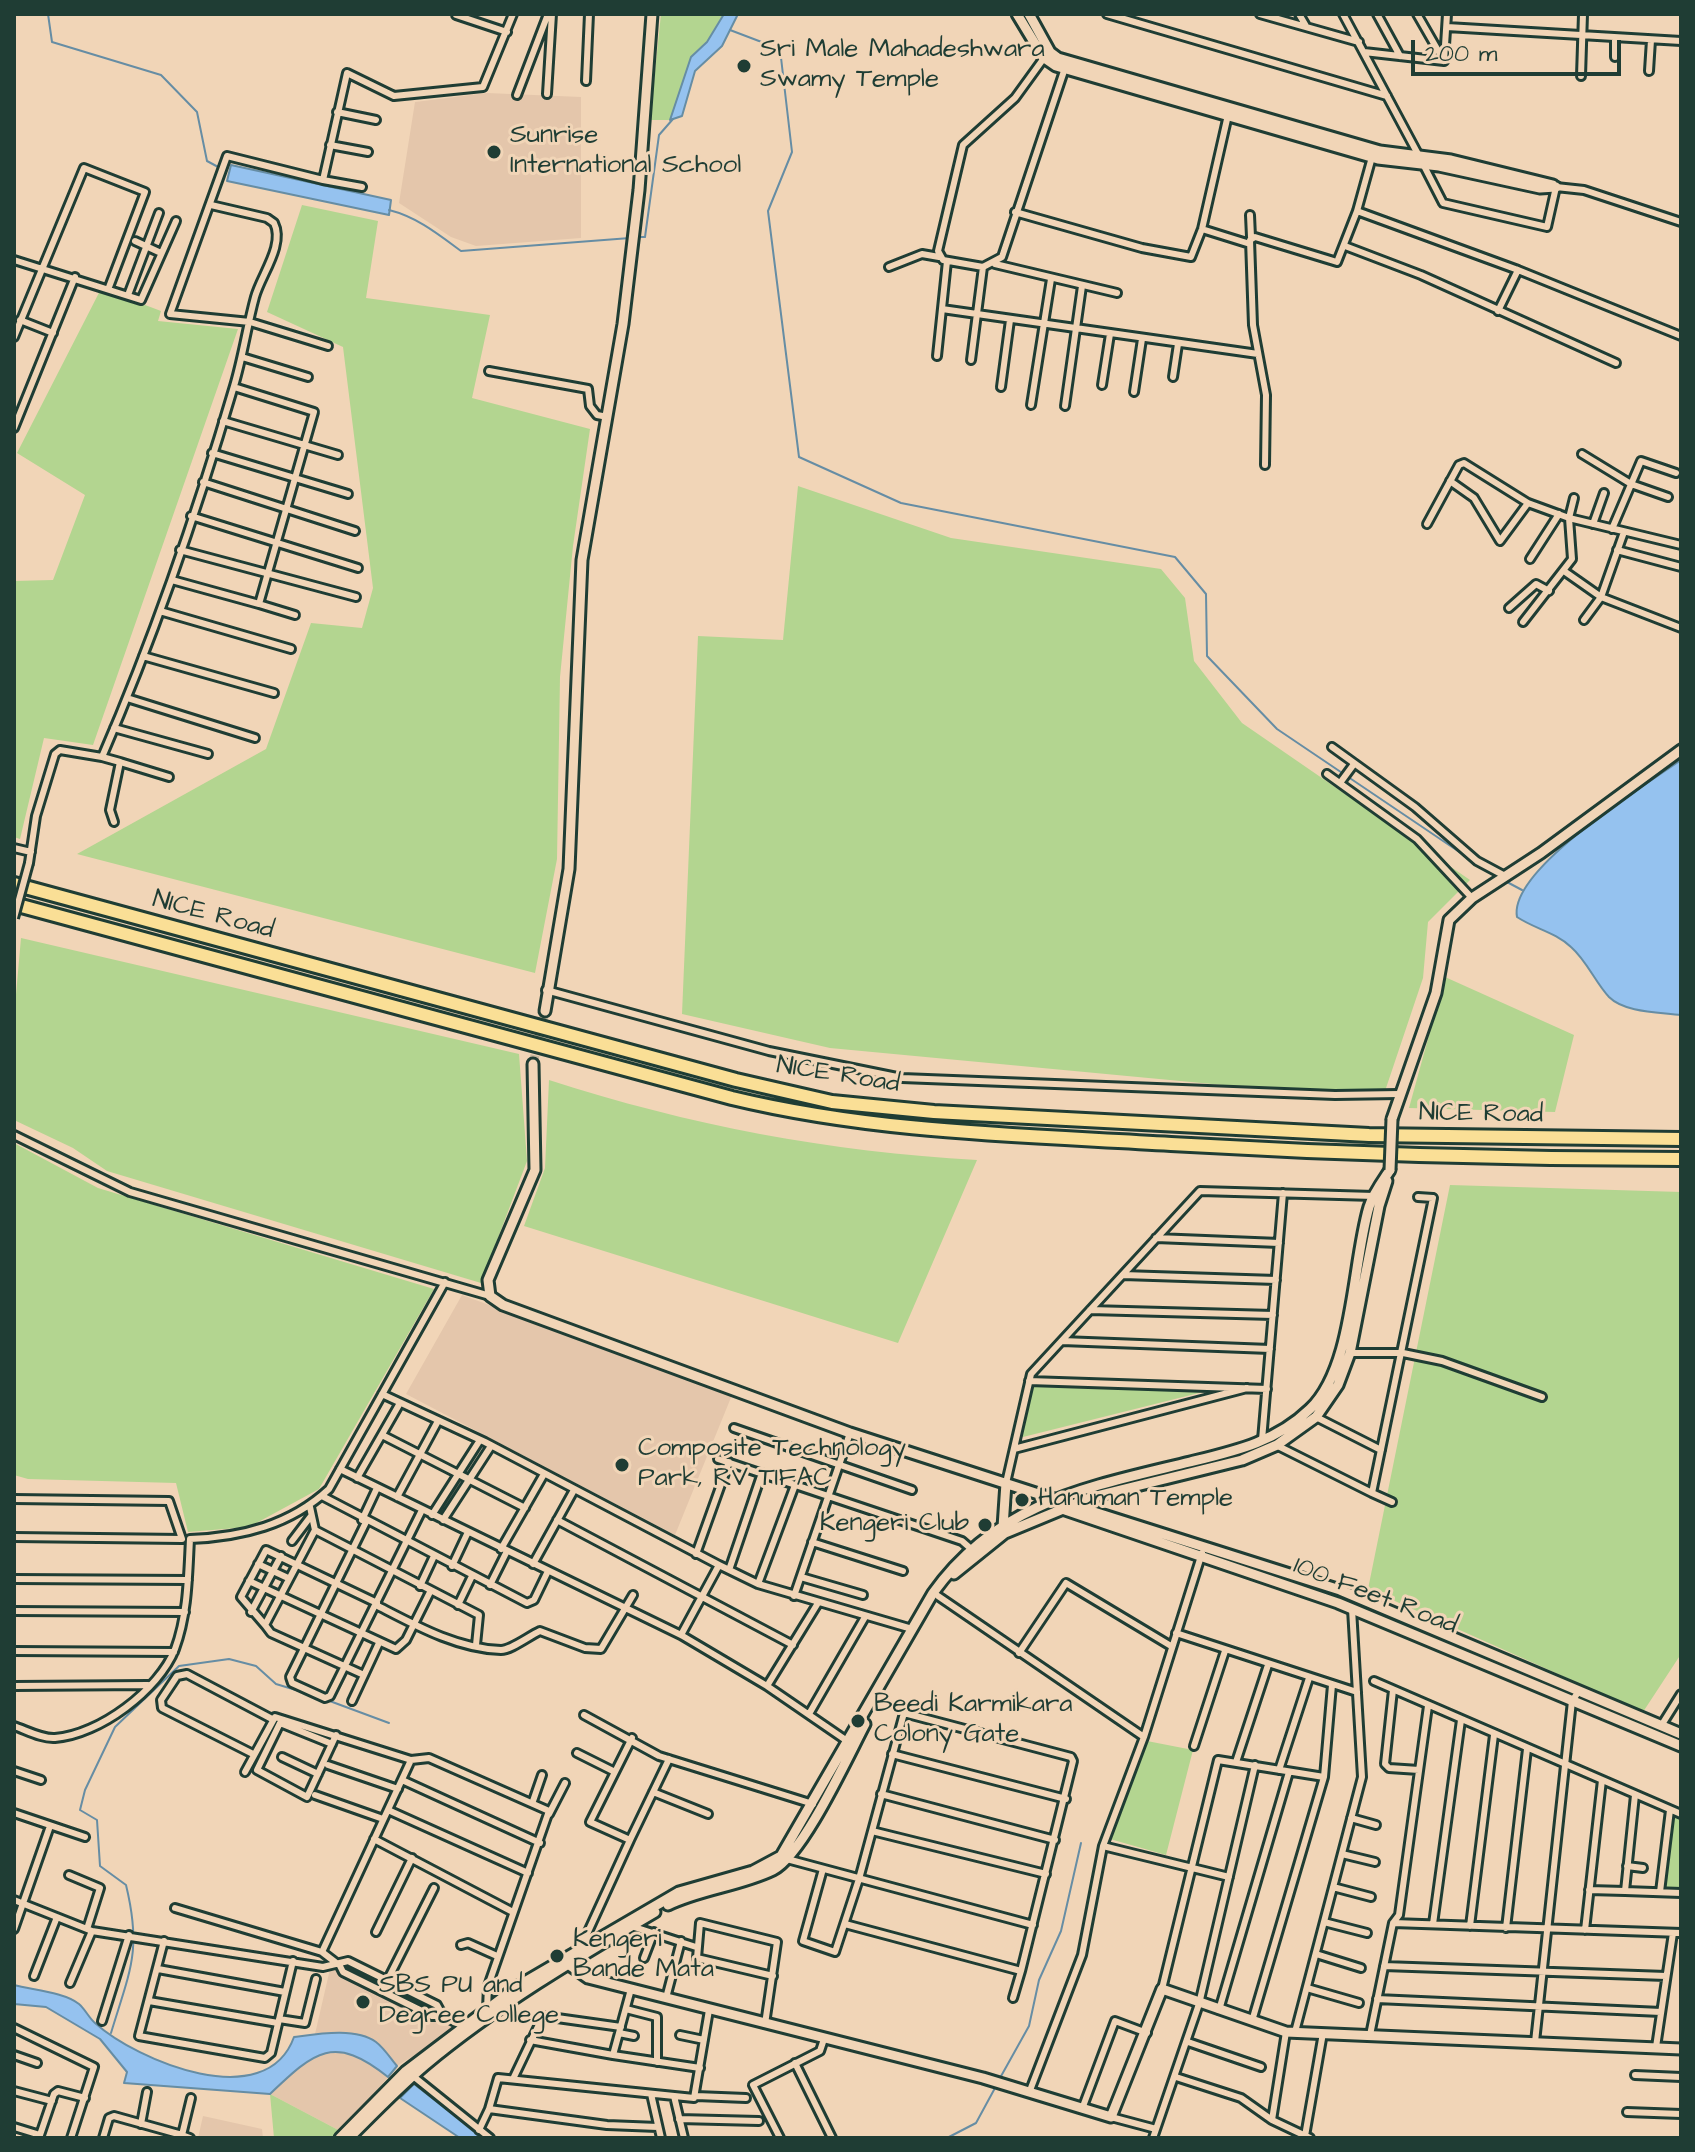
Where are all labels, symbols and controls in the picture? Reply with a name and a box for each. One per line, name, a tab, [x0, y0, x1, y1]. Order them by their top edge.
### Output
scale bar	[1415, 24, 1625, 74]
place label: Sri Male Mahadeshwara Swamy Temple	[760, 35, 1045, 96]
text: 200 m	[1425, 37, 1497, 71]
marker: Sri Male Mahadeshwara Swamy Temple	[735, 57, 753, 75]
place label: Sunrise International School	[510, 121, 741, 182]
marker: Sunrise International School	[485, 143, 503, 161]
street label: NICE Road	[149, 885, 277, 947]
street label: NICE Road	[774, 1051, 902, 1101]
street label: NICE Road	[1419, 1098, 1543, 1132]
place label: Composite Technology Park, RV TIFAC	[638, 1434, 906, 1496]
marker: Composite Technology Park, RV TIFAC	[613, 1456, 631, 1474]
place label: Hanuman Temple	[1038, 1484, 1233, 1516]
marker: Hanuman Temple	[1013, 1491, 1031, 1509]
place label: Kengeri Club	[820, 1509, 969, 1541]
marker: Kengeri Club	[976, 1516, 994, 1534]
street label: 100 Feet Road	[1289, 1551, 1461, 1643]
place label: Beedi Karmikara Colony Gate	[874, 1690, 1073, 1752]
marker: Beedi Karmikara Colony Gate	[849, 1712, 867, 1730]
place label: Kengeri Bande Mata	[573, 1925, 714, 1986]
marker: Kengeri Bande Mata	[548, 1947, 566, 1965]
place label: SBS PU and Degree College	[379, 1971, 559, 2032]
marker: SBS PU and Degree College	[354, 1993, 372, 2011]

